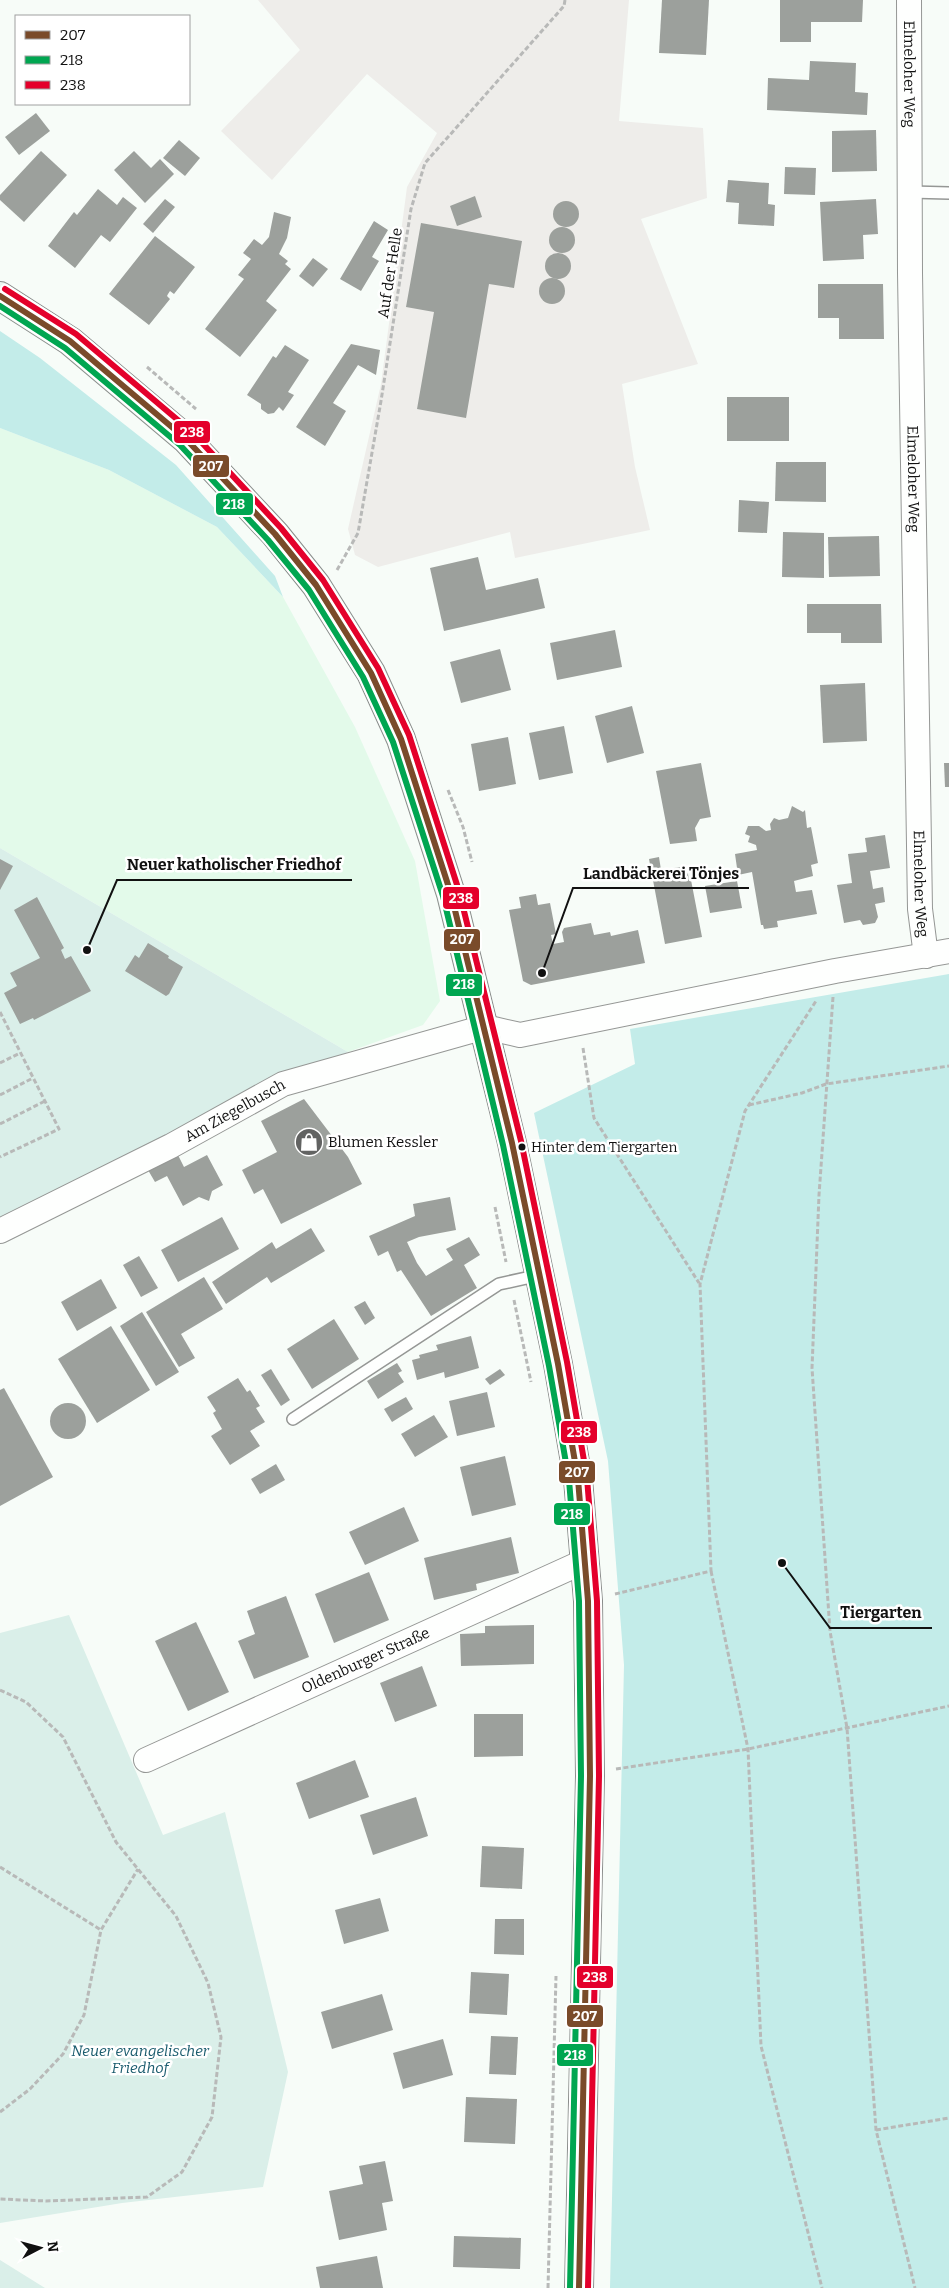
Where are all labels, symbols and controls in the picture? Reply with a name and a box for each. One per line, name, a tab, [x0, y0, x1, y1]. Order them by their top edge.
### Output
legend	[15, 15, 190, 105]
street label: Elmeloher Weg	[900, 20, 918, 128]
text: 207	[60, 26, 86, 44]
text: 218	[60, 51, 83, 69]
text: 238	[60, 76, 86, 94]
street label: Auf der Helle	[374, 227, 406, 319]
line badge: 238	[173, 420, 211, 444]
text: 238	[180, 424, 204, 441]
street label: Elmeloher Weg	[903, 425, 923, 533]
line badge: 207	[192, 454, 230, 478]
text: 207	[199, 458, 224, 475]
line badge: 218	[215, 492, 254, 516]
text: 218	[223, 496, 245, 513]
street label: Elmeloher Weg	[910, 830, 933, 938]
callout: Neuer katholischer Friedhof	[117, 849, 352, 880]
text: Neuer katholischer Friedhof	[127, 855, 342, 874]
callout: Landbäckerei Tönjes	[573, 857, 749, 888]
text: Landbäckerei Tönjes	[583, 864, 739, 883]
line badge: 238	[442, 886, 480, 910]
text: 238	[449, 890, 473, 907]
line badge: 207	[443, 928, 481, 952]
text: 207	[450, 931, 475, 948]
line badge: 218	[445, 973, 483, 997]
text: 218	[453, 976, 475, 993]
street label: Am Ziegelbusch	[181, 1075, 289, 1146]
shop icon: Blumen Kessler	[294, 1127, 324, 1157]
place label: Blumen Kessler	[328, 1133, 438, 1151]
place label: Hinter dem Tiergarten	[531, 1139, 677, 1156]
marker: Hinter dem Tiergarten	[517, 1142, 527, 1152]
line badge: 238	[560, 1420, 598, 1444]
text: 238	[567, 1424, 591, 1441]
line badge: 207	[558, 1460, 596, 1484]
text: 207	[565, 1464, 590, 1481]
line badge: 218	[553, 1502, 591, 1526]
text: 218	[561, 1506, 583, 1523]
callout: Tiergarten	[830, 1597, 932, 1628]
text: Tiergarten	[840, 1603, 922, 1622]
street label: Oldenburger Straße	[299, 1624, 432, 1697]
line badge: 238	[576, 1965, 614, 1989]
text: 238	[583, 1969, 607, 1986]
line badge: 207	[566, 2004, 604, 2028]
text: 207	[573, 2008, 598, 2025]
park label: Neuer evangelischer Friedhof	[71, 2042, 210, 2077]
line badge: 218	[556, 2043, 594, 2067]
text: 218	[564, 2047, 586, 2064]
north arrow	[15, 2223, 65, 2273]
text: N	[43, 2240, 61, 2253]

